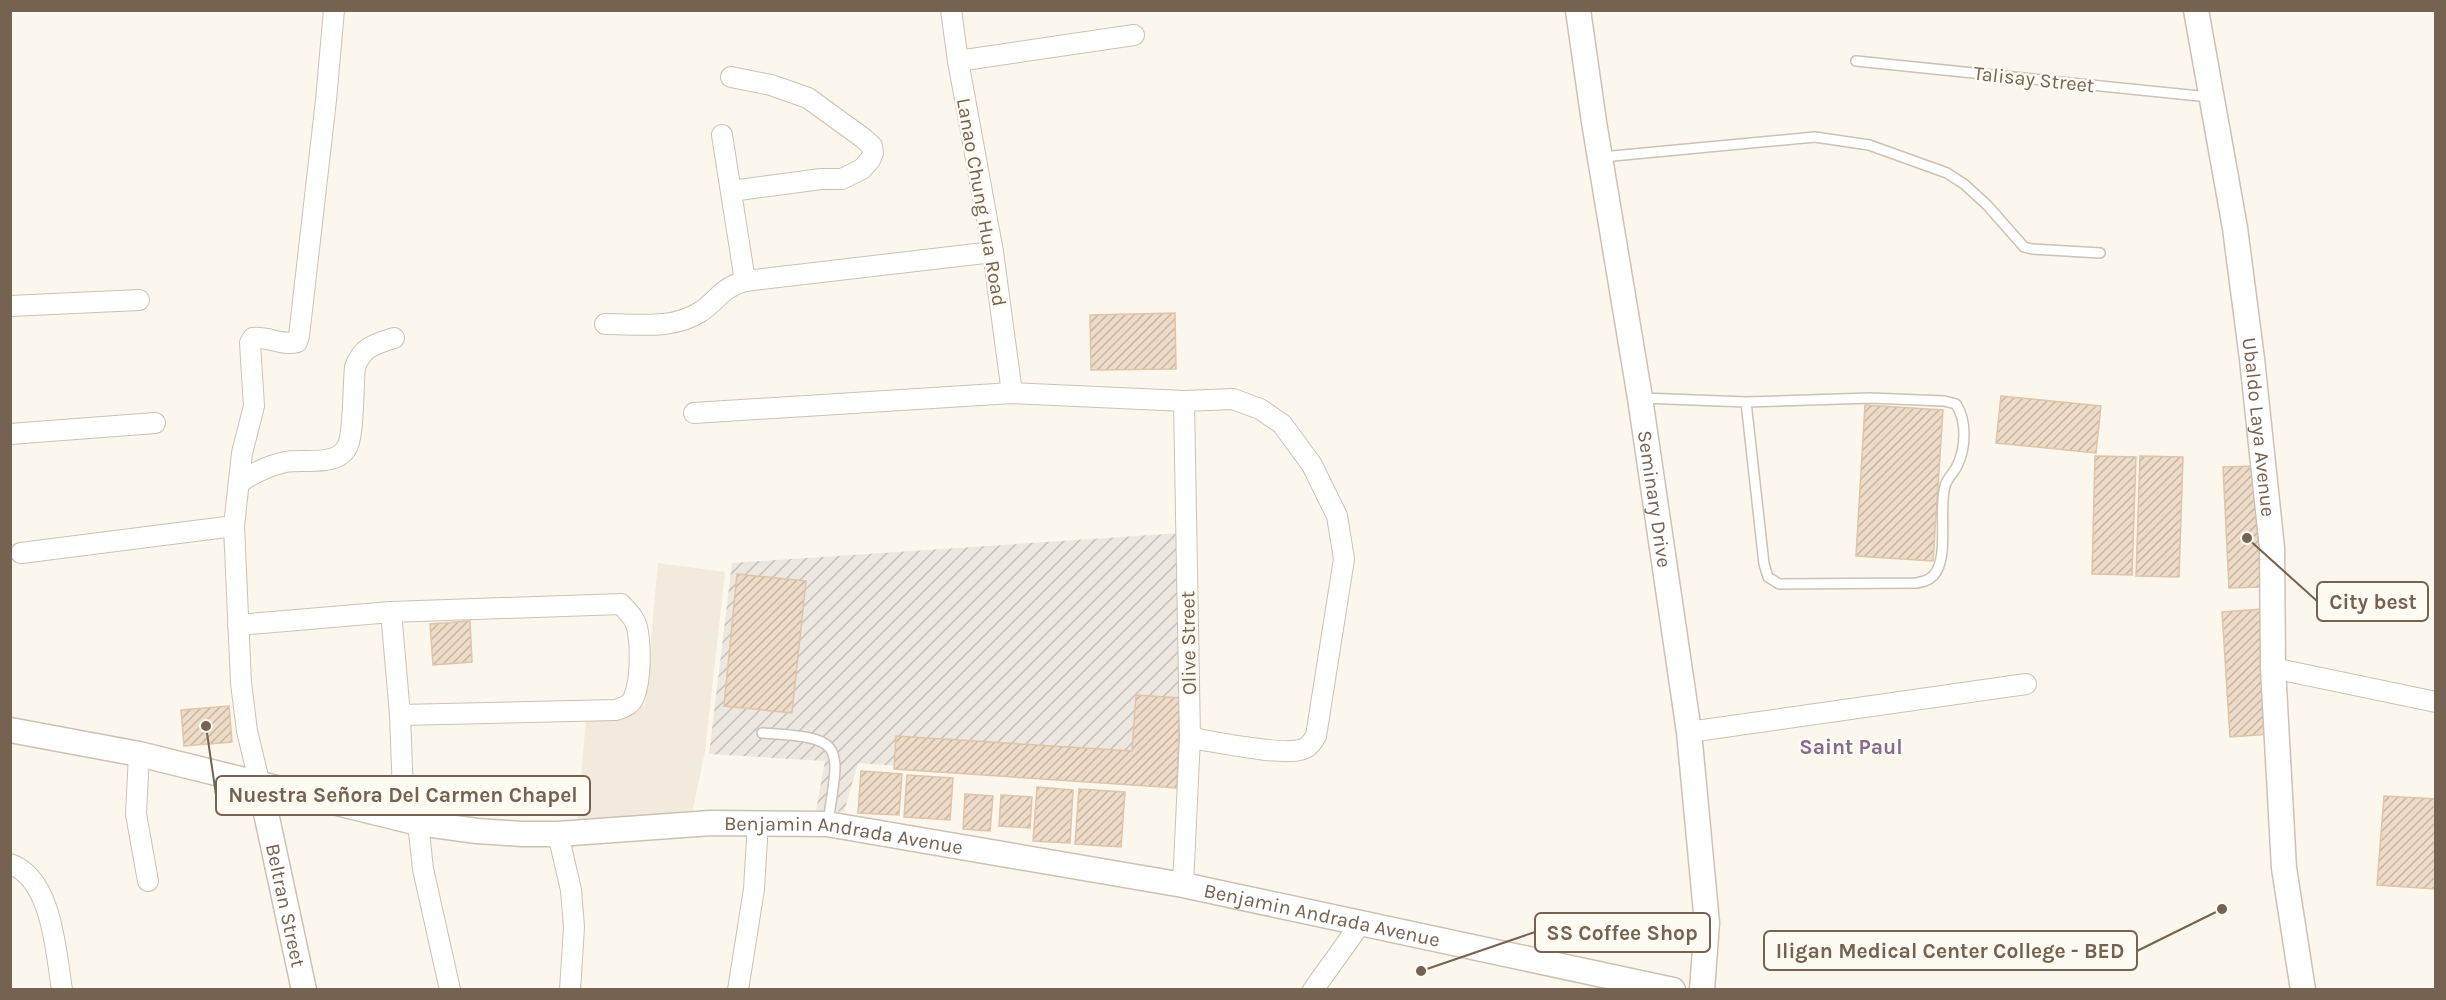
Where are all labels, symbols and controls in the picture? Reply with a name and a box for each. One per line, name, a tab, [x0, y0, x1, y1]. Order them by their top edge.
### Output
street label: Talisay Street	[1972, 62, 2096, 97]
street label: Lanao Chung Hua Road	[952, 96, 1011, 308]
street label: Ubaldo Laya Avenue	[2237, 336, 2280, 518]
street label: Seminary Drive	[1633, 429, 1676, 569]
callout: City best	[2317, 582, 2428, 621]
street label: Olive Street	[1176, 590, 1201, 695]
text: City best	[2329, 590, 2417, 614]
district label: Saint Paul	[1799, 735, 1903, 759]
callout: Nuestra Señora Del Carmen Chapel	[216, 776, 590, 815]
text: Nuestra Señora Del Carmen Chapel	[228, 783, 578, 807]
street label: Benjamin Andrada Avenue	[724, 812, 965, 859]
street label: Beltran Street	[261, 841, 310, 970]
street label: Benjamin Andrada Avenue	[1202, 879, 1442, 952]
callout: SS Coffee Shop	[1535, 913, 1710, 952]
text: SS Coffee Shop	[1546, 921, 1698, 945]
callout: Iligan Medical Center College - BED	[1764, 931, 2137, 970]
text: Iligan Medical Center College - BED	[1776, 939, 2124, 963]

